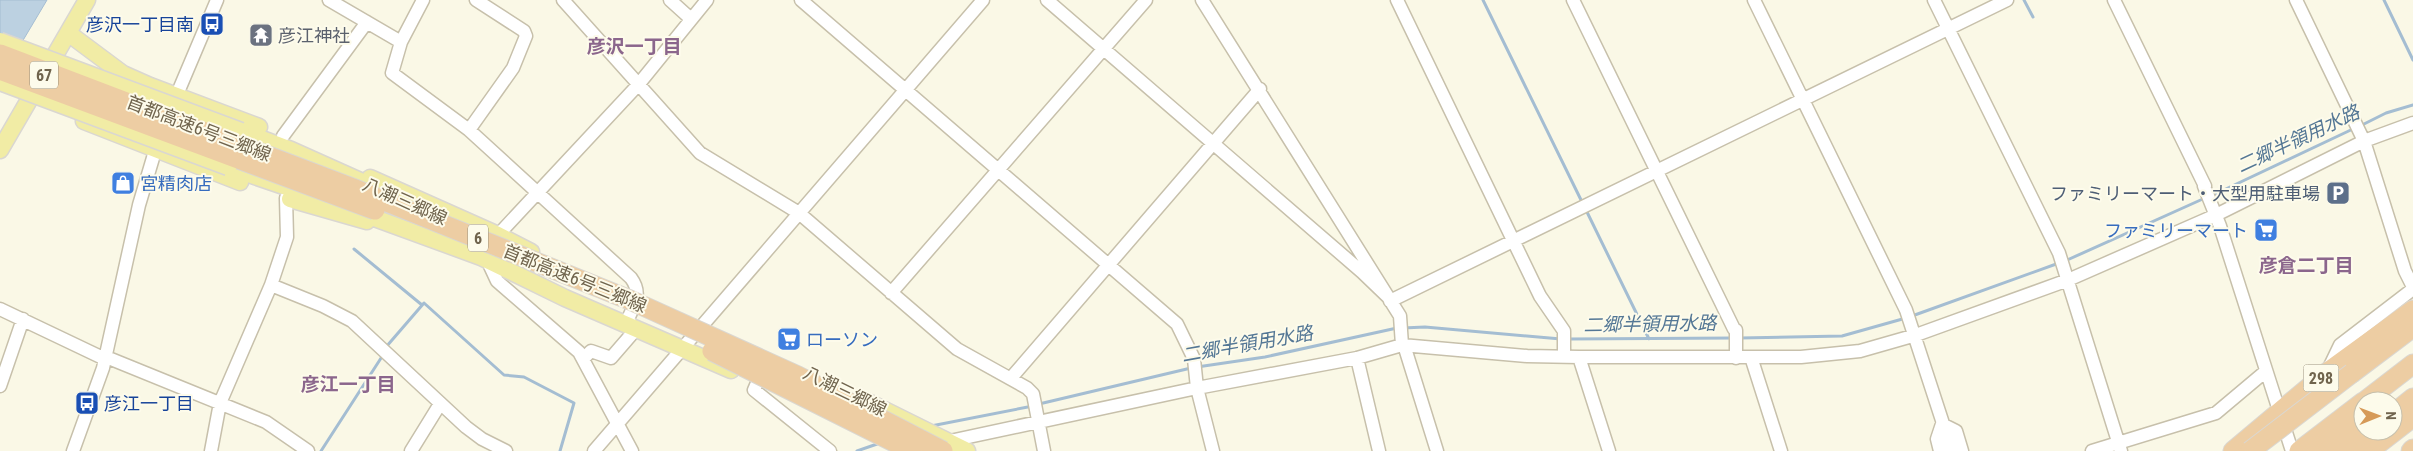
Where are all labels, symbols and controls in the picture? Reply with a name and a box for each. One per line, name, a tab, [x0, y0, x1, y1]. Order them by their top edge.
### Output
bus stop icon: 彦沢一丁目南	[199, 11, 225, 37]
place label: 彦沢一丁目南	[86, 14, 194, 35]
temple icon: 彦江神社	[248, 22, 274, 48]
place label: 彦江神社	[278, 25, 350, 46]
district label: 彦沢一丁目	[586, 35, 682, 58]
road number: 67	[30, 62, 58, 88]
street label: 首都高速6号三郷線	[124, 91, 274, 165]
water label: 二郷半領用水路	[2233, 100, 2365, 178]
shop icon: 宮精肉店	[110, 170, 136, 196]
place label: 宮精肉店	[140, 173, 212, 194]
street label: 八潮三郷線	[360, 173, 450, 229]
parking icon: ファミリーマート・大型用駐車場	[2325, 180, 2351, 206]
place label: ファミリーマート・大型用駐車場	[2050, 183, 2320, 204]
supermarket icon: ファミリーマート	[2253, 217, 2279, 243]
place label: ファミリーマート	[2104, 220, 2248, 241]
road number: 6	[468, 224, 488, 252]
street label: 首都高速6号三郷線	[500, 240, 650, 316]
district label: 彦倉二丁目	[2258, 254, 2354, 277]
water label: 二郷半領用水路	[1583, 311, 1719, 337]
water label: 二郷半領用水路	[1180, 321, 1316, 367]
supermarket icon: ローソン	[776, 326, 802, 352]
place label: ローソン	[806, 329, 878, 350]
street label: 八潮三郷線	[800, 362, 890, 420]
road number: 298	[2304, 364, 2338, 392]
district label: 彦江一丁目	[300, 373, 396, 396]
bus stop icon: 彦江一丁目	[74, 390, 100, 416]
north arrow	[2353, 391, 2403, 441]
place label: 彦江一丁目	[104, 393, 194, 414]
text: N	[2383, 411, 2399, 420]

